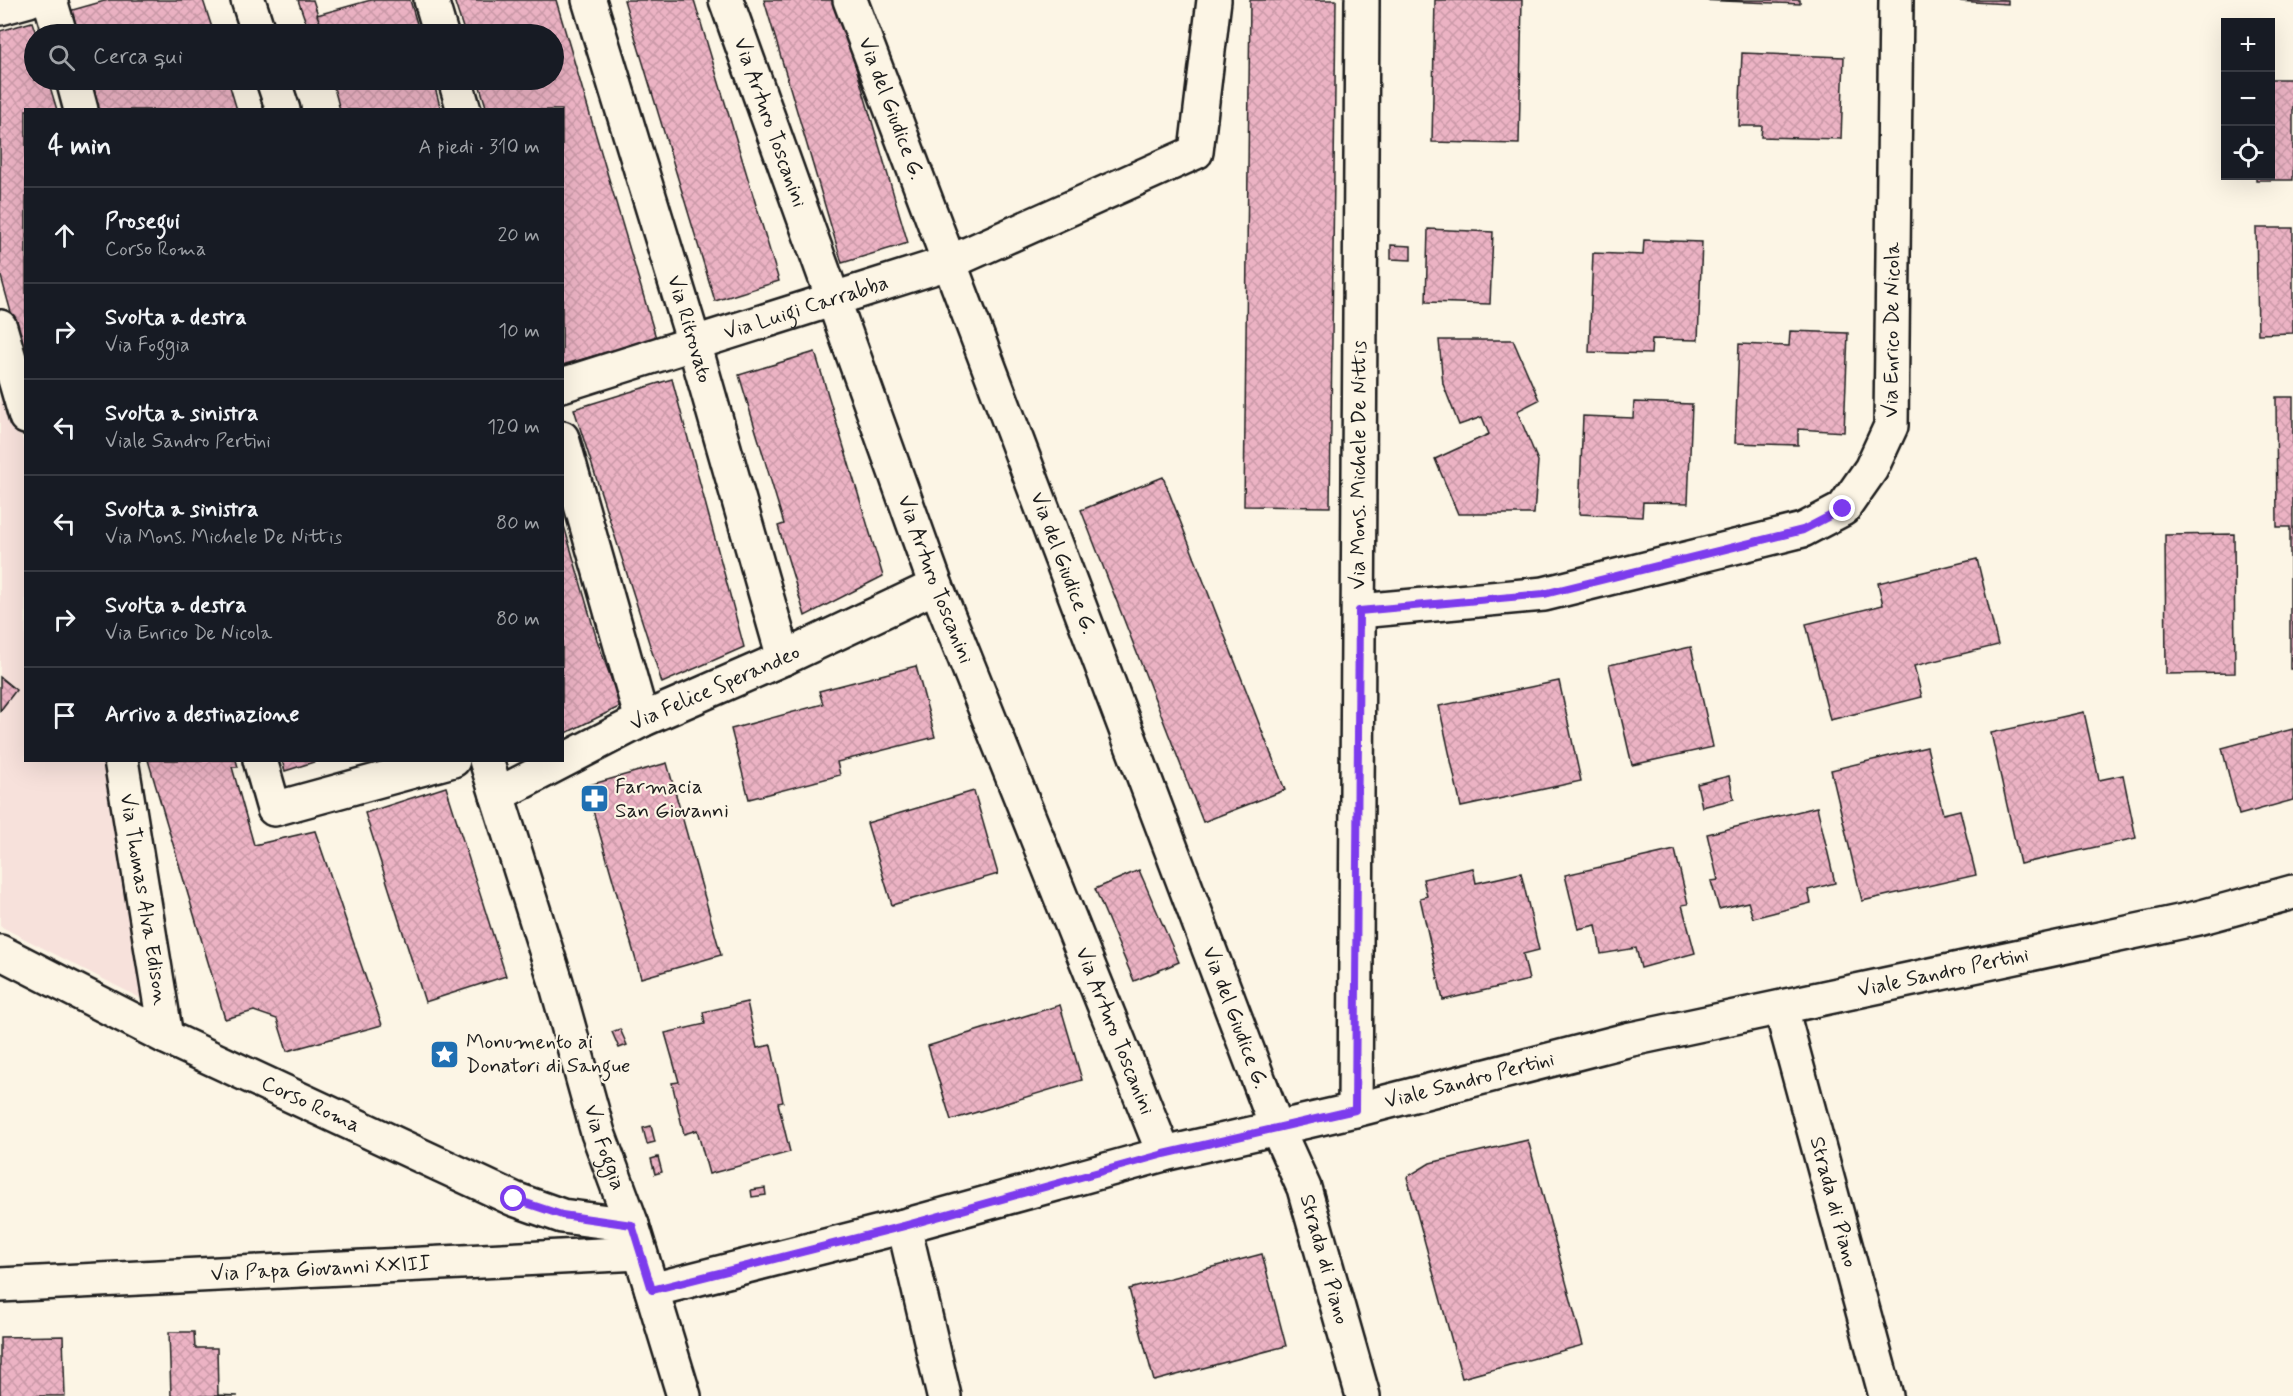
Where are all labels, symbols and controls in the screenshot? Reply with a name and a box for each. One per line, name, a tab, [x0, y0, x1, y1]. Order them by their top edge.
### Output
map controls	[2221, 18, 2275, 180]
button: +	[2221, 18, 2275, 72]
search box	[24, 24, 564, 90]
street label: Via del Giudice G.	[851, 33, 931, 184]
street label: Via Arturo Toscanini	[727, 34, 813, 211]
icon: search	[45, 41, 78, 74]
text: Cerca qui	[93, 43, 183, 71]
button: −	[2221, 72, 2275, 126]
button: locate	[2221, 126, 2275, 180]
text: 4 min	[48, 130, 111, 164]
text: A piedi · 310 m	[418, 134, 540, 161]
text: Prosegui	[105, 208, 180, 236]
icon: ahead	[48, 219, 81, 252]
text: 20 m	[497, 222, 540, 249]
text: Corso Roma	[105, 236, 206, 263]
street label: Via Enrico De Nicola	[1877, 242, 1907, 418]
street label: Via Luigi Carrabba	[720, 269, 892, 347]
street label: Via Ritrovato	[660, 272, 719, 386]
text: Svolta a destra	[105, 304, 247, 332]
icon: right	[48, 315, 81, 348]
text: 10 m	[498, 318, 540, 345]
text: Via Foggia	[105, 332, 190, 359]
street label: Via Mons. Michele De Nittis	[1344, 340, 1374, 590]
text: Svolta a sinistra	[105, 400, 259, 428]
icon: left	[48, 411, 81, 444]
text: 120 m	[487, 414, 540, 441]
text: Viale Sandro Pertini	[105, 428, 271, 455]
street label: Via del Giudice G.	[1023, 488, 1103, 638]
street label: Via Arturo Toscanini	[891, 491, 980, 668]
route end	[1829, 495, 1855, 521]
text: Svolta a sinistra	[105, 496, 259, 524]
icon: left	[48, 507, 81, 540]
text: 80 m	[496, 510, 540, 537]
text: Via Mons. Michele De Nittis	[105, 524, 342, 551]
text: Svolta a destra	[105, 592, 247, 620]
icon: right	[48, 603, 81, 636]
text: 80 m	[496, 606, 540, 633]
text: Via Enrico De Nicola	[105, 620, 272, 647]
street label: Via Felice Sperandeo	[625, 638, 805, 738]
icon: arrive	[48, 699, 81, 732]
text: Arrivo a destinazione	[105, 701, 299, 729]
place label: Farmacia San Giovanni	[615, 773, 729, 825]
pharmacy icon: Farmacia San Giovanni	[578, 783, 610, 815]
street label: Via Thomas Alva Edison	[113, 791, 175, 1007]
street label: Viale Sandro Pertini	[1855, 940, 2032, 1004]
street label: Via del Giudice G.	[1195, 942, 1275, 1093]
street label: Via Arturo Toscanini	[1068, 943, 1161, 1119]
place label: Monumento ai Donatori di Sangue	[466, 1028, 630, 1082]
place icon: Monumento ai Donatori di Sangue	[429, 1038, 461, 1070]
street label: Viale Sandro Pertini	[1382, 1045, 1558, 1116]
street label: Corso Roma	[256, 1069, 365, 1139]
street label: Via Foggia	[577, 1101, 632, 1194]
street label: Strada di Piano	[1802, 1134, 1865, 1270]
route start	[500, 1185, 526, 1211]
street label: Strada di Piano	[1292, 1191, 1356, 1328]
street label: Via Papa Giovanni XXIII	[210, 1249, 431, 1288]

